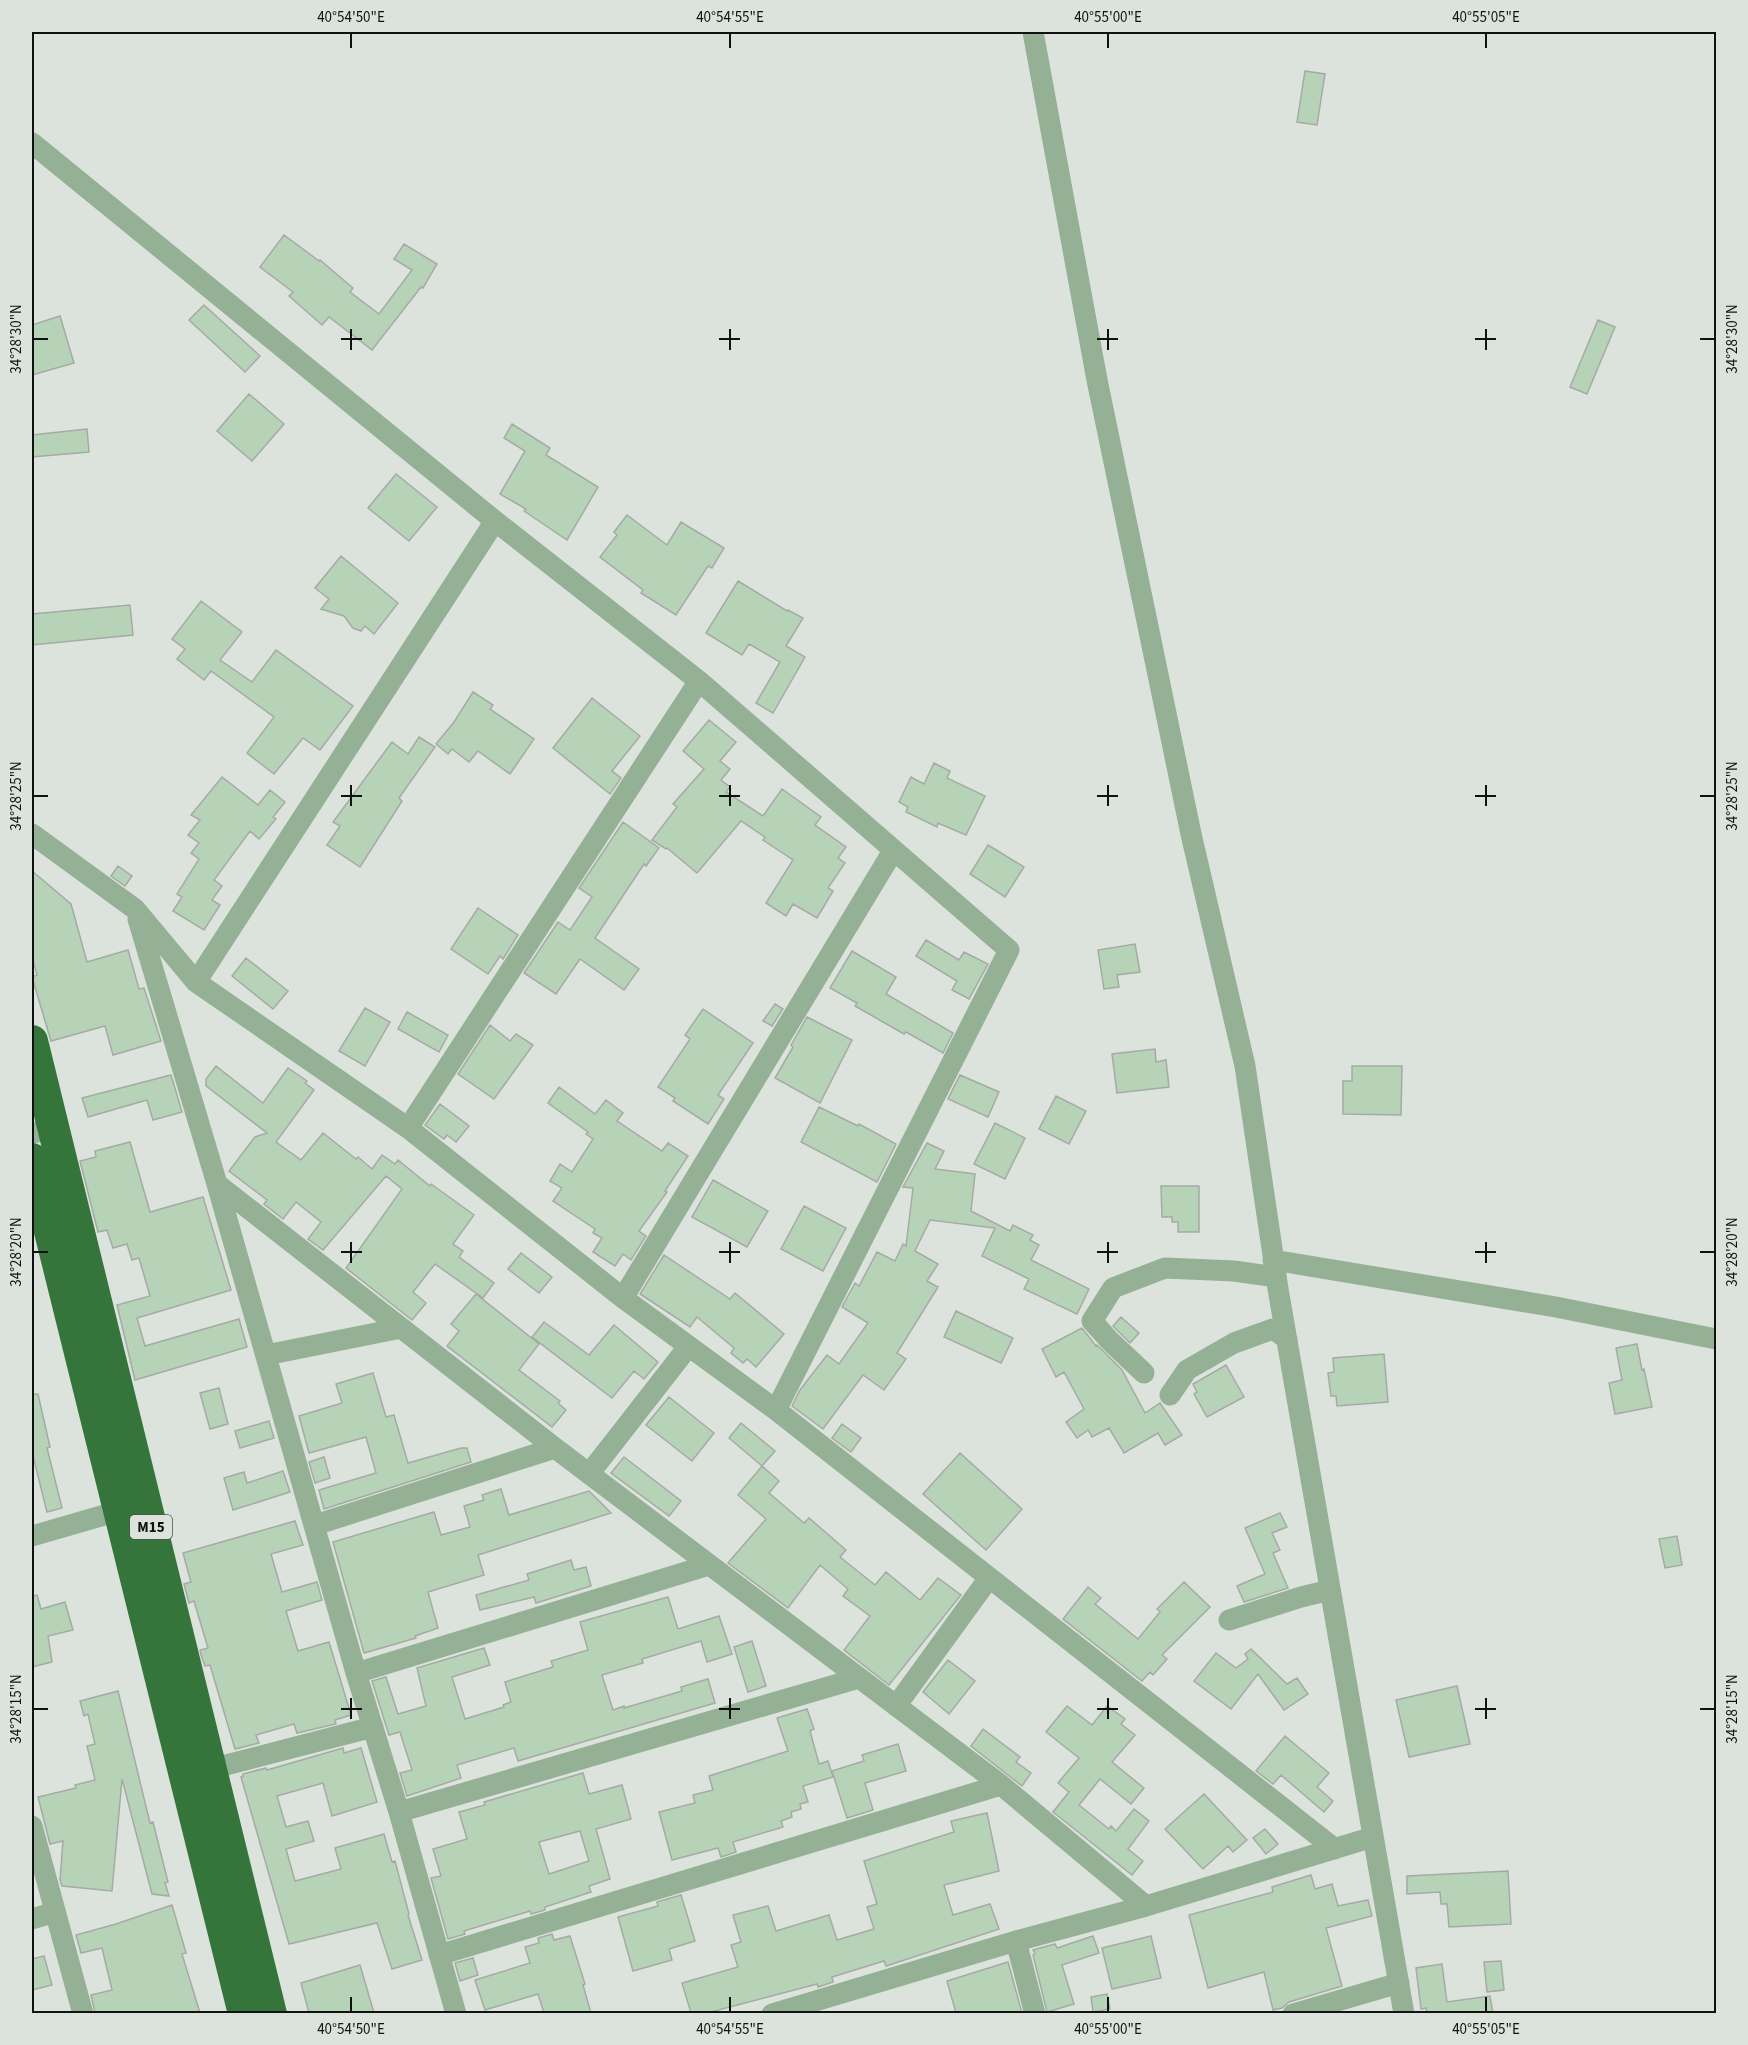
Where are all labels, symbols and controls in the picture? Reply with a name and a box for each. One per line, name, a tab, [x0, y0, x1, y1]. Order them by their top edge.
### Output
text: 40°54'50"E	[317, 7, 385, 28]
text: 40°54'55"E	[696, 7, 764, 28]
text: 40°55'00"E	[1074, 7, 1142, 28]
text: 40°55'05"E	[1452, 7, 1520, 28]
text: 34°28'30"N	[6, 304, 27, 374]
text: 34°28'30"N	[1722, 304, 1743, 374]
text: 34°28'25"N	[6, 761, 27, 831]
text: 34°28'25"N	[1722, 761, 1743, 831]
text: 34°28'20"N	[6, 1217, 27, 1287]
text: 34°28'20"N	[1722, 1217, 1743, 1287]
road number: M15	[130, 1515, 172, 1539]
text: 34°28'15"N	[6, 1674, 27, 1744]
text: 34°28'15"N	[1722, 1674, 1743, 1744]
text: 40°54'50"E	[317, 2019, 385, 2040]
text: 40°54'55"E	[696, 2019, 764, 2040]
text: 40°55'00"E	[1074, 2019, 1142, 2040]
text: 40°55'05"E	[1452, 2019, 1520, 2040]

